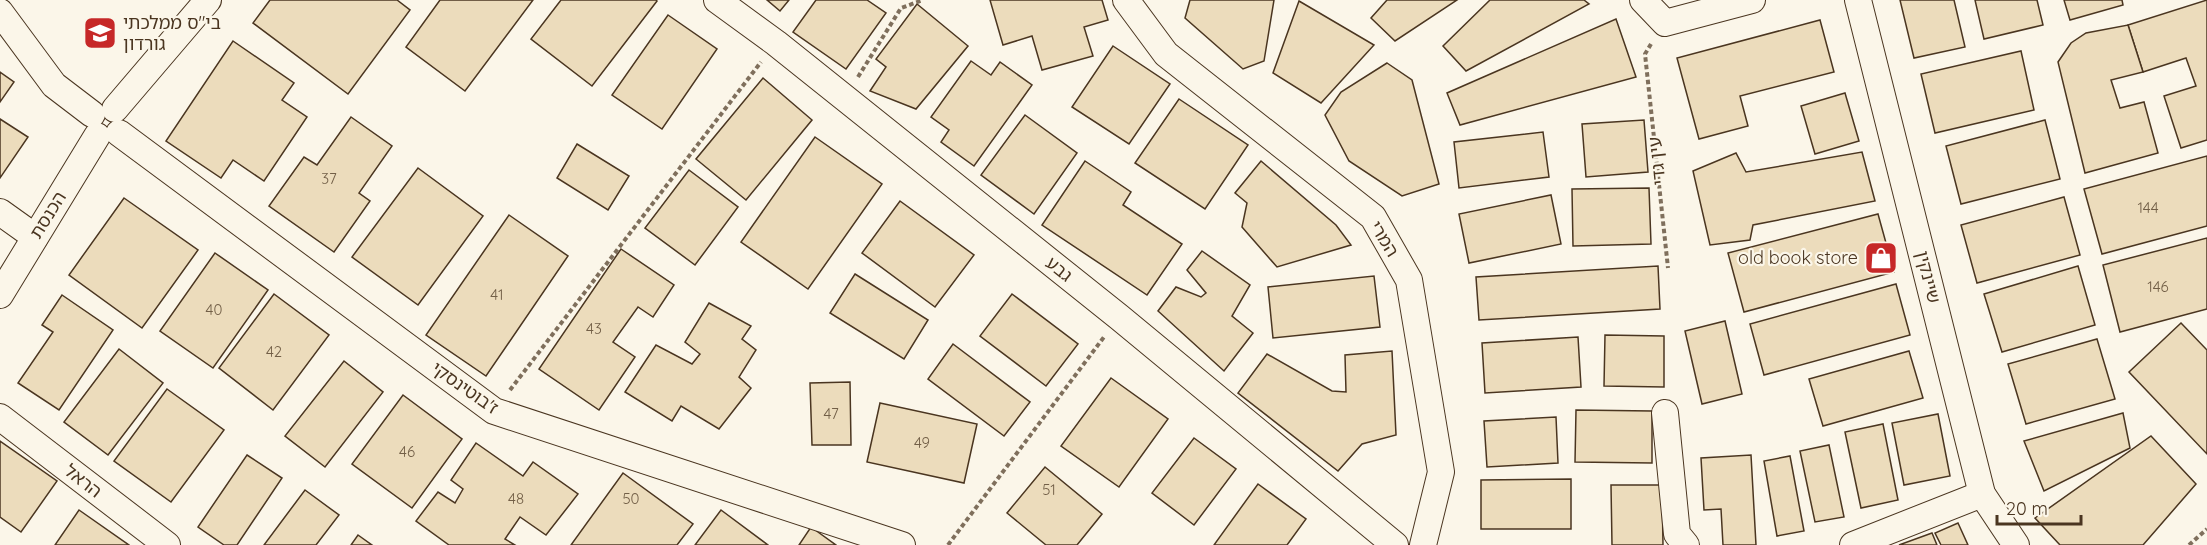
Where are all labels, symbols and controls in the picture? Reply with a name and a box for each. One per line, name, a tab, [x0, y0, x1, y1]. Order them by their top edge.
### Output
place label: בי"ס ממלכתי גורדון	[123, 11, 221, 55]
school or university icon: בי"ס ממלכתי גורדון	[82, 15, 118, 51]
street label: עין גדי	[1643, 136, 1670, 186]
house number: 37	[321, 169, 337, 188]
street label: הכנסת	[24, 187, 71, 243]
house number: 144	[2137, 198, 2159, 217]
street label: המרי	[1365, 217, 1404, 261]
shop icon: old book store	[1863, 240, 1899, 276]
place label: old book store	[1738, 246, 1858, 269]
street label: שיינקין	[1911, 248, 1946, 305]
street label: גבע	[1041, 251, 1078, 286]
house number: 146	[2147, 277, 2169, 296]
house number: 41	[490, 285, 504, 304]
house number: 40	[206, 300, 222, 319]
house number: 43	[586, 319, 602, 338]
house number: 42	[266, 342, 282, 361]
street label: ז'בוטינסקי	[427, 356, 503, 419]
house number: 47	[823, 404, 839, 423]
house number: 49	[914, 433, 930, 452]
house number: 46	[399, 442, 415, 461]
street label: הראל	[60, 459, 107, 502]
house number: 51	[1042, 480, 1056, 499]
scale bar	[1997, 488, 2081, 526]
house number: 48	[508, 489, 524, 508]
house number: 50	[622, 489, 640, 508]
text: 20 m	[2006, 497, 2048, 520]

